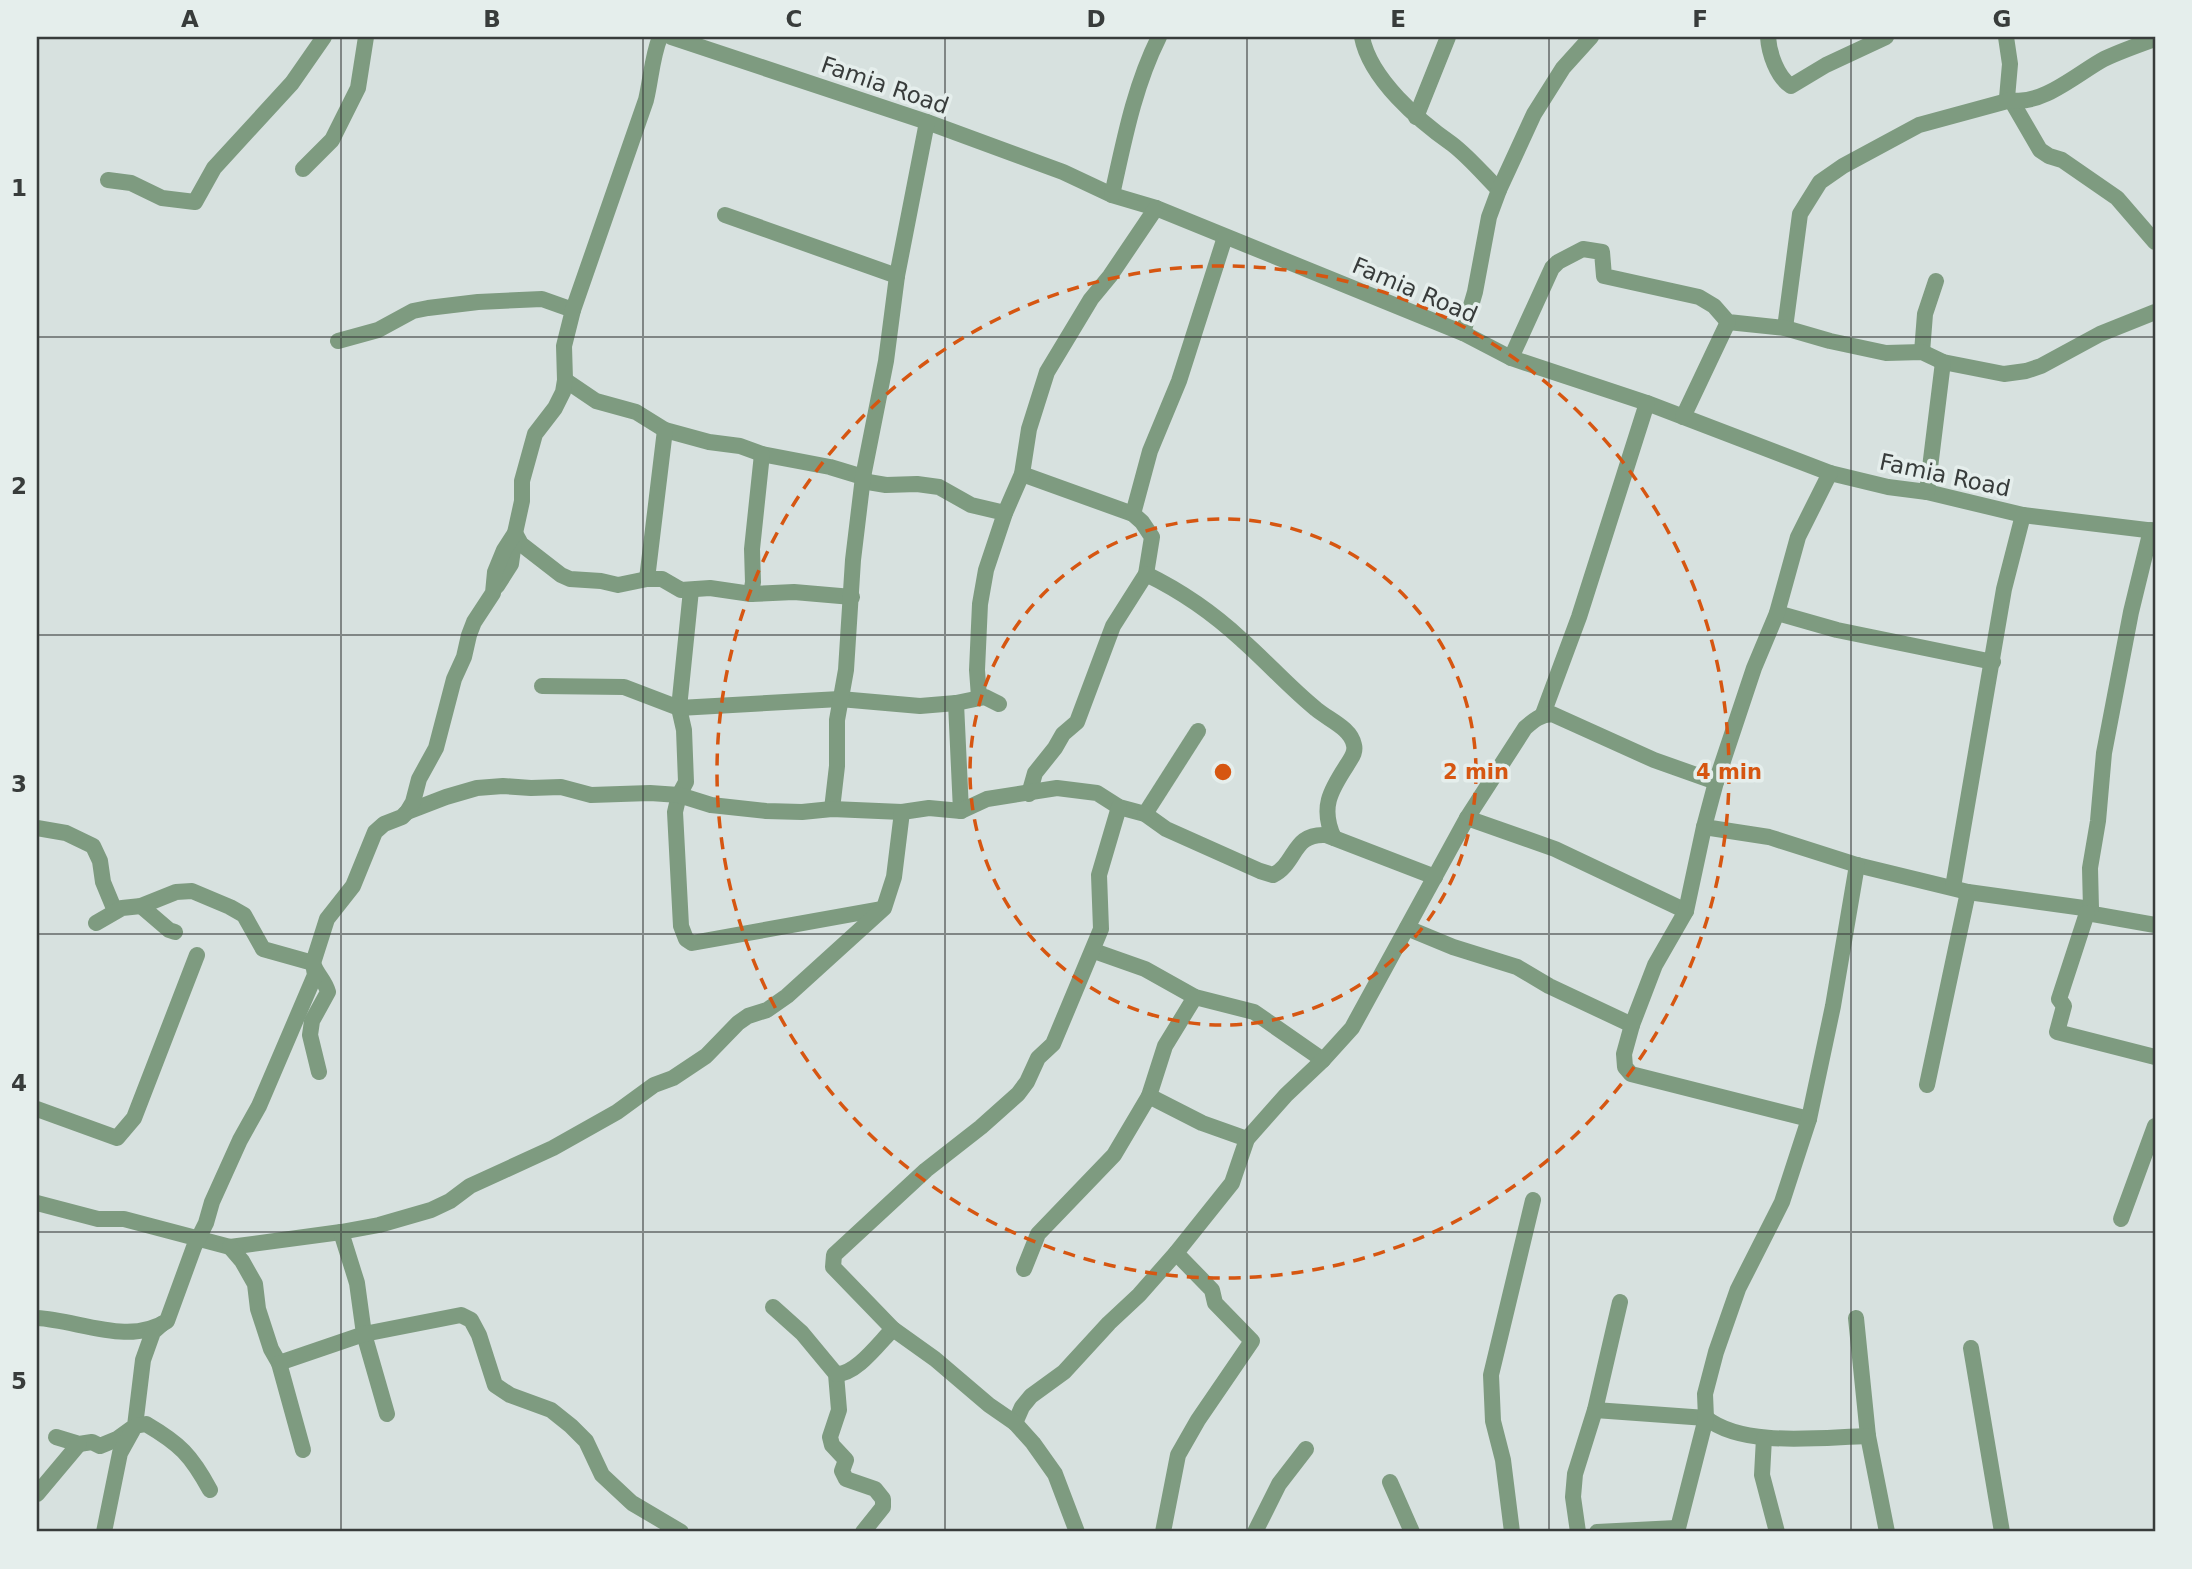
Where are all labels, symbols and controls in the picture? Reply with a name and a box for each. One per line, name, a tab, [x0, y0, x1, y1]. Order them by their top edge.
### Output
text: A	[181, 6, 199, 32]
text: B	[483, 6, 501, 32]
text: C	[786, 6, 802, 32]
text: D	[1086, 6, 1106, 32]
text: E	[1390, 6, 1406, 32]
text: F	[1692, 6, 1708, 32]
text: G	[1993, 6, 2011, 32]
street label: Famia Road	[818, 51, 952, 119]
text: 1	[11, 175, 27, 201]
street label: Famia Road	[1349, 252, 1481, 328]
street label: Famia Road	[1877, 448, 2013, 502]
text: 2	[11, 473, 27, 499]
centre of rings	[1211, 760, 1235, 784]
text: 2 min	[1443, 760, 1509, 784]
text: 4 min	[1696, 760, 1762, 784]
text: 3	[11, 771, 27, 797]
text: 4	[11, 1070, 27, 1096]
text: 5	[11, 1368, 27, 1394]

